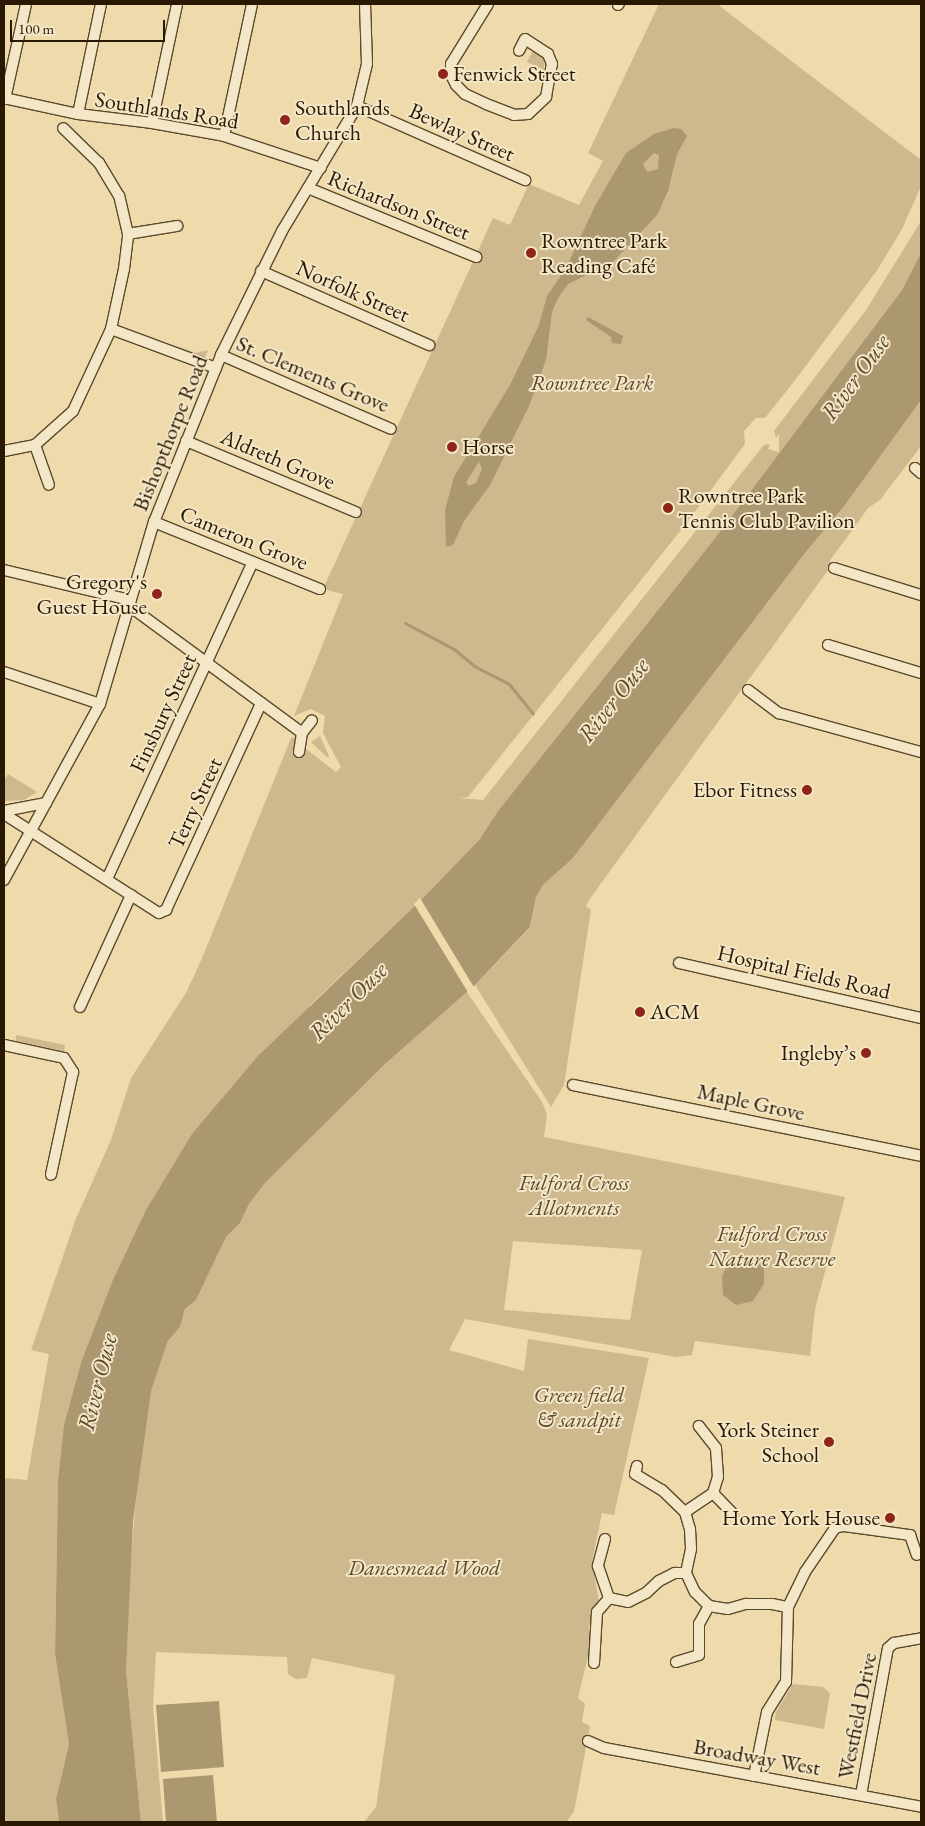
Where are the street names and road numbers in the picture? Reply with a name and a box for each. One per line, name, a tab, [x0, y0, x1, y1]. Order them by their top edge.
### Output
street label: Southlands Road	[93, 86, 241, 134]
street label: Bewlay Street	[405, 97, 519, 167]
street label: Richardson Street	[324, 164, 474, 246]
street label: Norfolk Street	[292, 254, 414, 328]
street label: St. Clements Grove	[233, 330, 393, 418]
street label: Bishopthorpe Road	[127, 351, 213, 515]
street label: Aldreth Grove	[217, 423, 339, 495]
street label: Cameron Grove	[176, 500, 312, 576]
street label: Finsbury Street	[124, 649, 202, 777]
street label: Terry Street	[162, 753, 228, 853]
street label: Hospital Fields Road	[715, 939, 893, 1005]
street label: Maple Grove	[695, 1078, 807, 1126]
street label: Westfield Drive	[832, 1650, 882, 1782]
street label: Broadway West	[691, 1733, 823, 1781]

